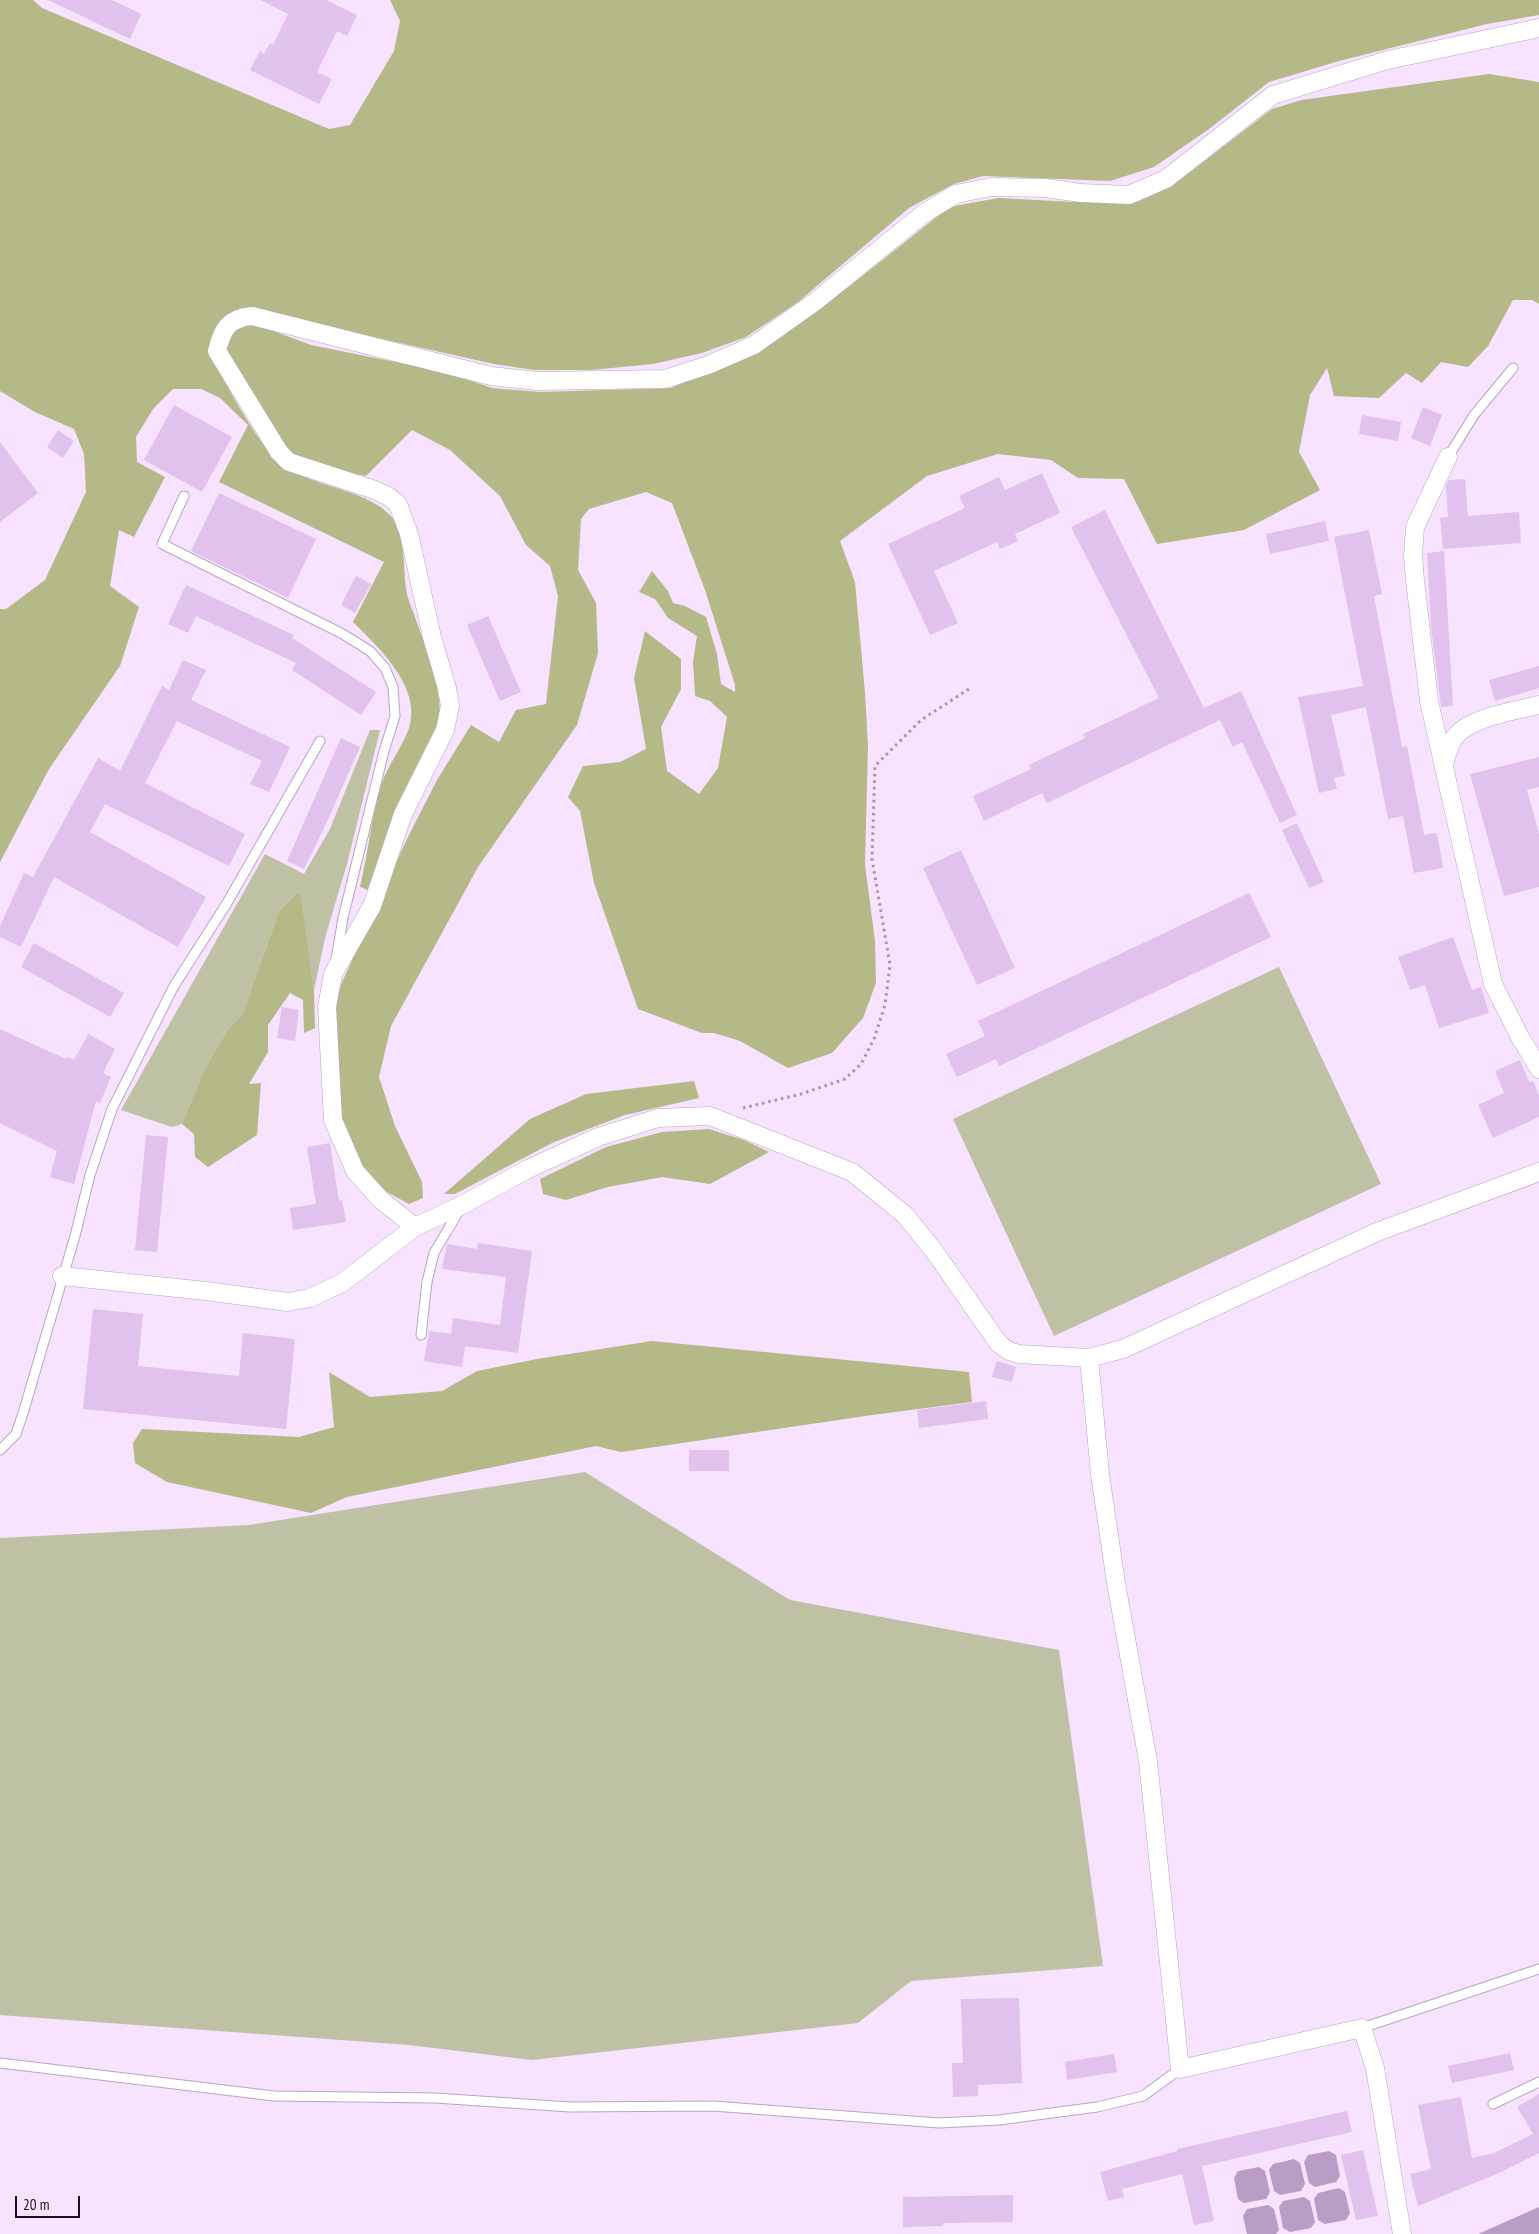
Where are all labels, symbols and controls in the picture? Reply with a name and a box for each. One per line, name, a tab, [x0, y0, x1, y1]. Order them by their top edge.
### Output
scale bar	[18, 2186, 82, 2218]
text: 20 m	[23, 2195, 49, 2214]

